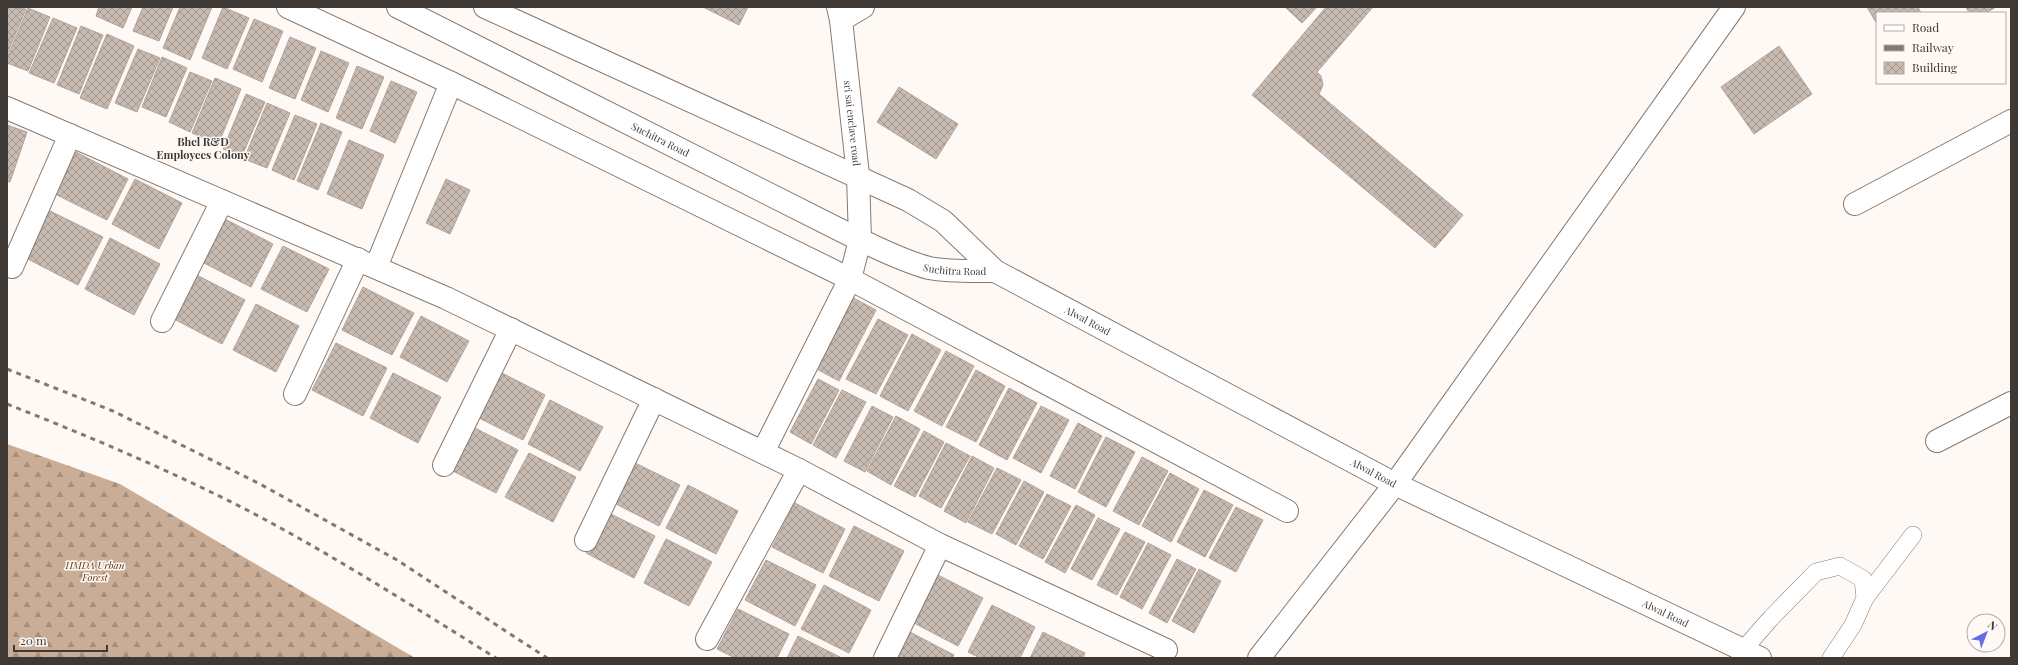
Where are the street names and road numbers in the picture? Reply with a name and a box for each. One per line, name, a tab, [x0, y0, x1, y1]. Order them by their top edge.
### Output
street label: sri sai enclave road	[841, 80, 864, 167]
street label: Suchitra Road	[629, 119, 692, 160]
street label: Suchitra Road	[922, 260, 987, 278]
street label: Alwal Road	[1062, 302, 1113, 338]
street label: Alwal Road	[1348, 454, 1399, 491]
street label: Alwal Road	[1639, 596, 1691, 630]

